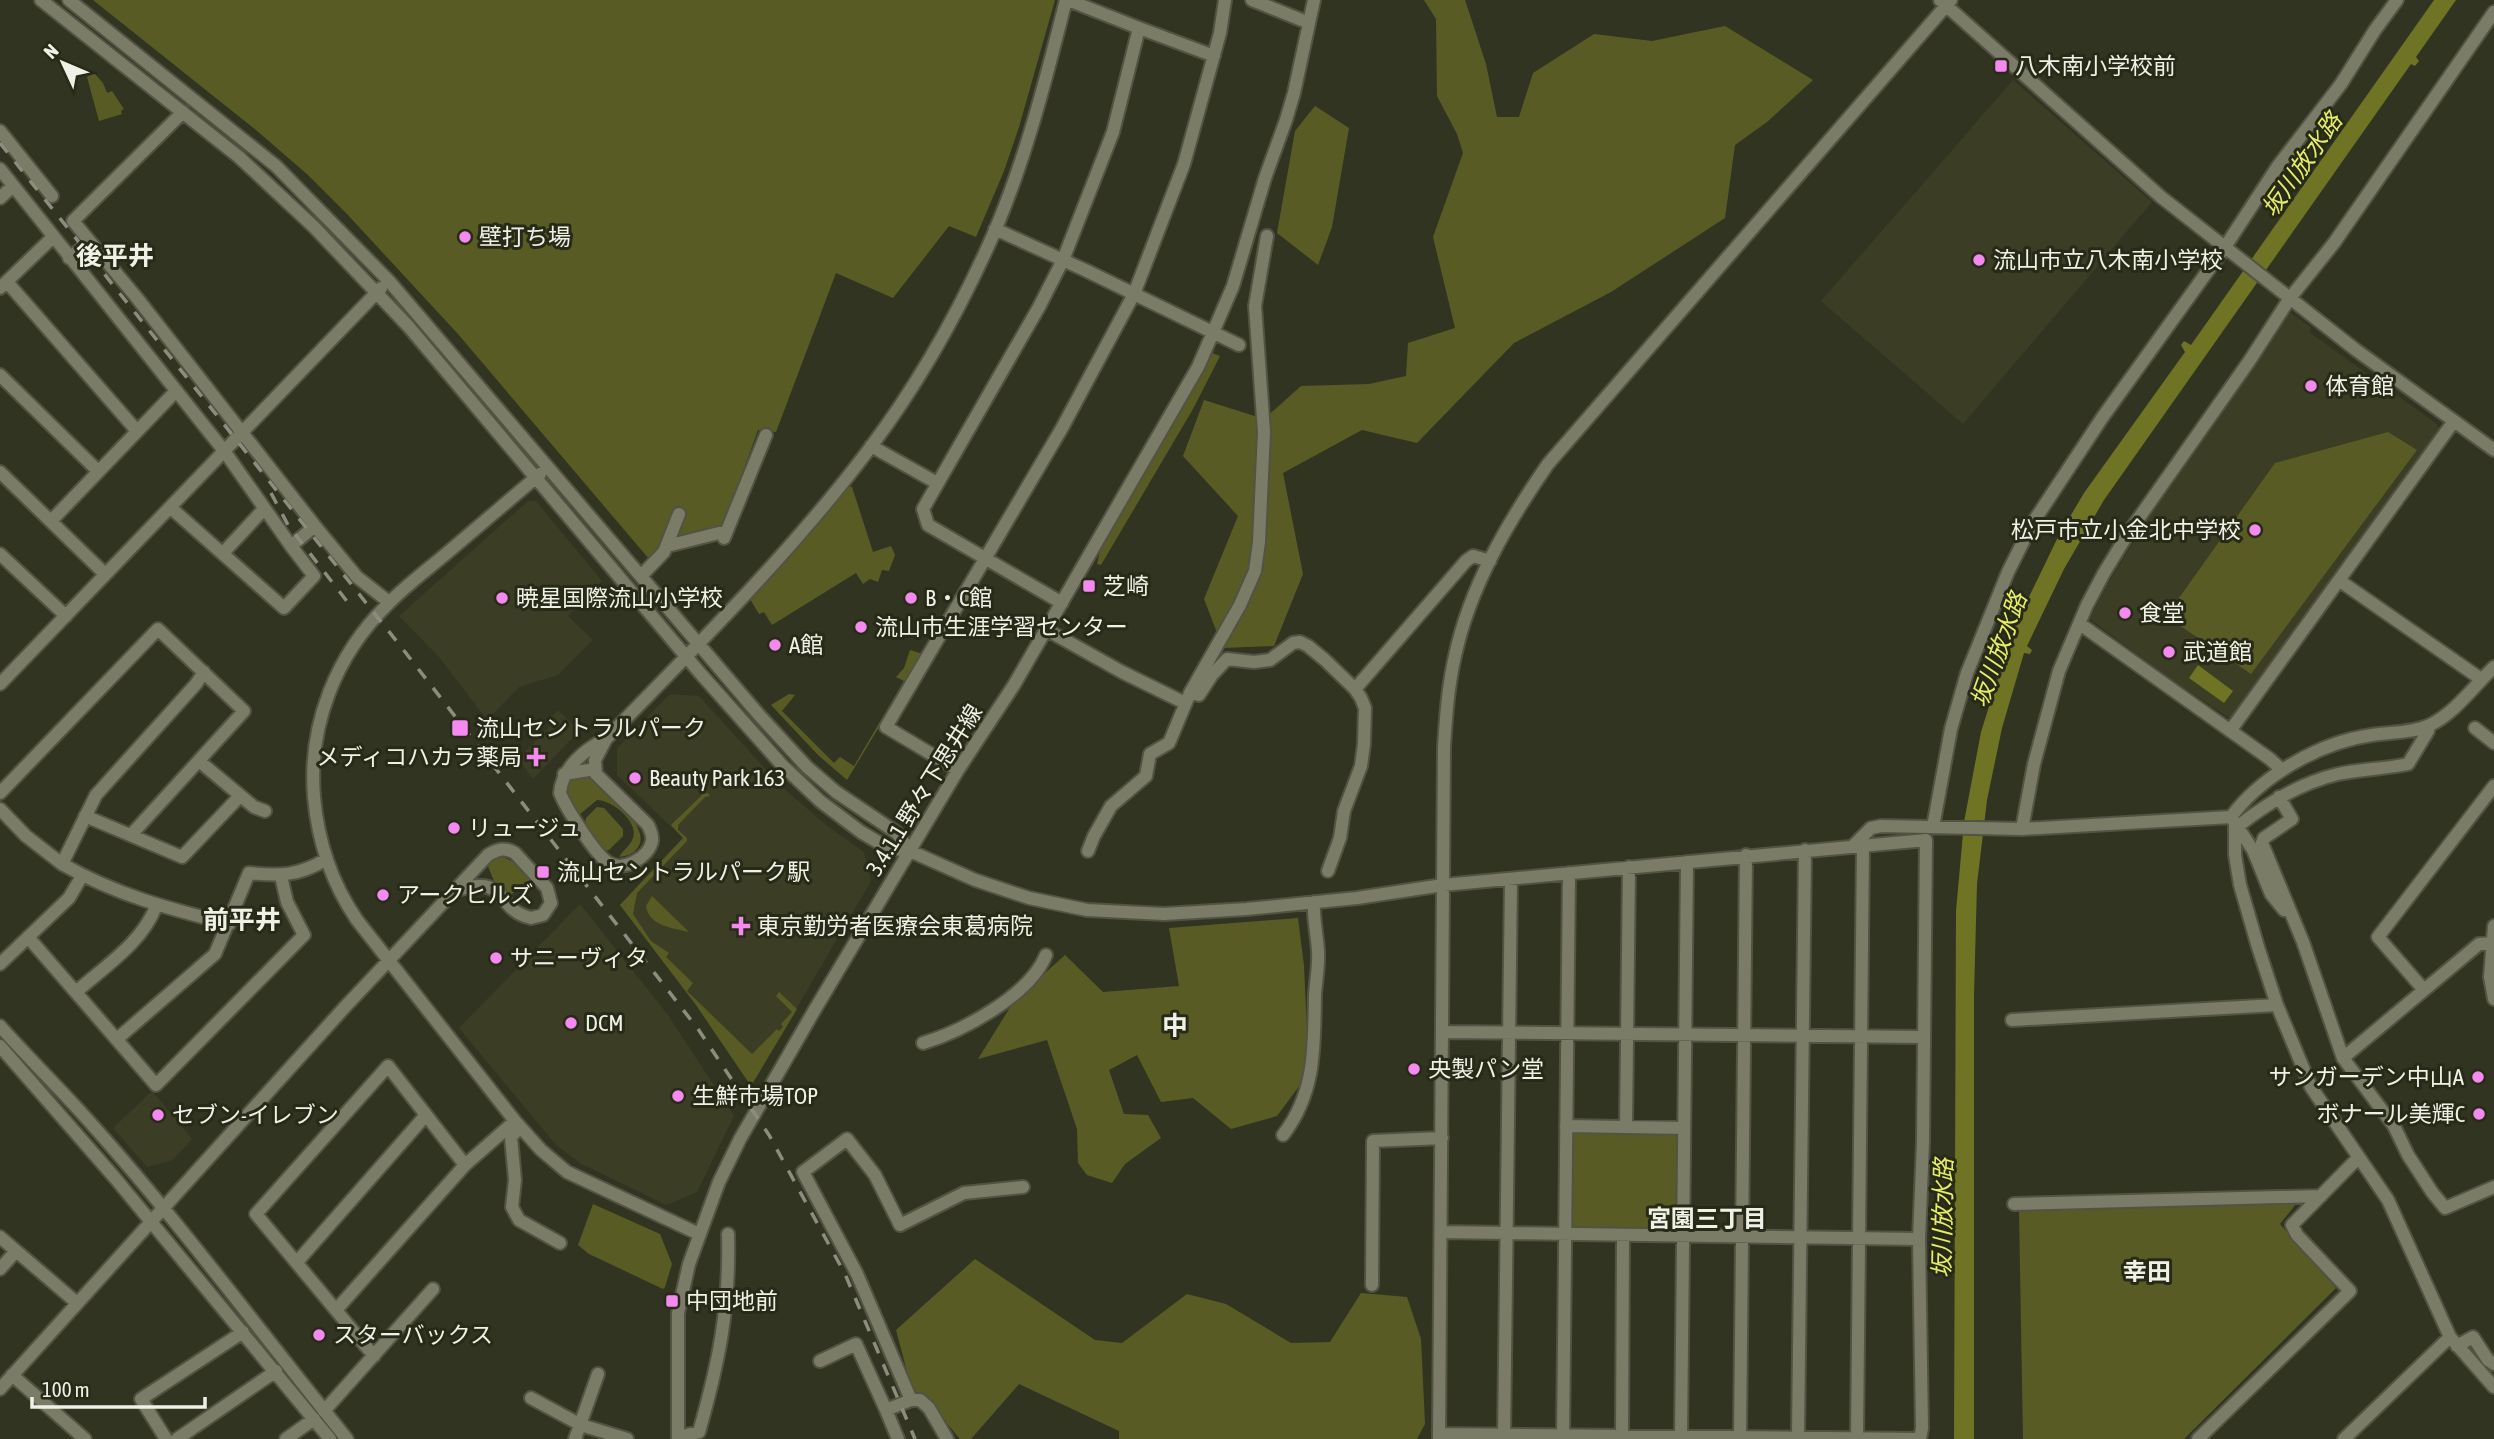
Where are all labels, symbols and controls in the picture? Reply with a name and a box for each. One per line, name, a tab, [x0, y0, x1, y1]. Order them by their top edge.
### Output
north arrow	[28, 28, 98, 98]
text: N	[39, 40, 63, 63]
place label: 八木南小学校前	[2015, 53, 2176, 79]
marker: 八木南小学校前	[1993, 58, 2009, 74]
water label: 坂川放水路	[2256, 106, 2348, 222]
place label: 壁打ち場	[479, 224, 571, 250]
marker: 壁打ち場	[457, 229, 473, 245]
district label: 後平井	[76, 241, 154, 271]
place label: 流山市立八木南小学校	[1993, 247, 2223, 273]
marker: 流山市立八木南小学校	[1971, 252, 1987, 268]
place label: 体育館	[2325, 373, 2394, 399]
marker: 体育館	[2303, 378, 2319, 394]
place label: 松戸市立小金北中学校	[2011, 517, 2241, 543]
marker: 松戸市立小金北中学校	[2247, 522, 2263, 538]
place label: 芝崎	[1103, 573, 1149, 599]
marker: 芝崎	[1081, 578, 1097, 594]
place label: 暁星国際流山小学校	[516, 585, 723, 611]
place label: B・C館	[925, 585, 992, 611]
water label: 坂川放水路	[1965, 587, 2032, 711]
marker: 暁星国際流山小学校	[494, 590, 510, 606]
marker: B・C館	[903, 590, 919, 606]
place label: 食堂	[2139, 600, 2185, 626]
marker: 食堂	[2117, 605, 2133, 621]
place label: 流山市生涯学習センター	[875, 614, 1128, 640]
marker: 流山市生涯学習センター	[853, 619, 869, 635]
place label: A館	[789, 632, 823, 658]
marker: A館	[767, 637, 783, 653]
place label: 武道館	[2183, 639, 2252, 665]
marker: 武道館	[2161, 644, 2177, 660]
street label: 3.4.1.1 野々下思井線	[861, 700, 987, 880]
place label: 流山セントラルパーク	[476, 715, 706, 741]
marker: 流山セントラルパーク	[450, 718, 470, 738]
place label: メディコハカラ薬局	[317, 744, 522, 770]
marker: メディコハカラ薬局	[528, 749, 544, 765]
place label: Beauty Park 163	[649, 765, 785, 791]
marker: Beauty Park 163	[627, 770, 643, 786]
place label: リュージュ	[468, 815, 581, 841]
marker: リュージュ	[446, 820, 462, 836]
place label: 流山セントラルパーク駅	[557, 859, 810, 885]
marker: 流山セントラルパーク駅	[535, 864, 551, 880]
place label: アークヒルズ	[397, 882, 534, 908]
marker: アークヒルズ	[375, 887, 391, 903]
district label: 前平井	[203, 905, 281, 935]
place label: 東京勤労者医療会東葛病院	[757, 913, 1033, 939]
marker: 東京勤労者医療会東葛病院	[731, 916, 751, 936]
place label: サニーヴィタ	[510, 945, 648, 971]
marker: サニーヴィタ	[488, 950, 504, 966]
place label: DCM	[585, 1010, 624, 1036]
district label: 中	[1162, 1011, 1188, 1041]
marker: DCM	[563, 1015, 579, 1031]
place label: 央製パン堂	[1428, 1056, 1544, 1082]
marker: 央製パン堂	[1406, 1061, 1422, 1077]
place label: サンガーデン中山A	[2269, 1064, 2465, 1090]
marker: サンガーデン中山A	[2470, 1069, 2486, 1085]
place label: 生鮮市場TOP	[692, 1083, 818, 1109]
marker: 生鮮市場TOP	[670, 1088, 686, 1104]
place label: ボナール美輝C	[2317, 1101, 2465, 1127]
place label: セブン-イレブン	[172, 1102, 339, 1128]
marker: ボナール美輝C	[2471, 1106, 2487, 1122]
marker: セブン-イレブン	[150, 1107, 166, 1123]
water label: 坂川放水路	[1928, 1156, 1957, 1278]
district label: 宮園三丁目	[1647, 1205, 1767, 1232]
district label: 幸田	[2123, 1258, 2171, 1285]
place label: 中団地前	[686, 1288, 778, 1314]
marker: 中団地前	[664, 1293, 680, 1309]
place label: スターバックス	[333, 1322, 493, 1348]
marker: スターバックス	[311, 1327, 327, 1343]
scale bar	[32, 1366, 205, 1410]
text: 100 m	[42, 1377, 90, 1401]

